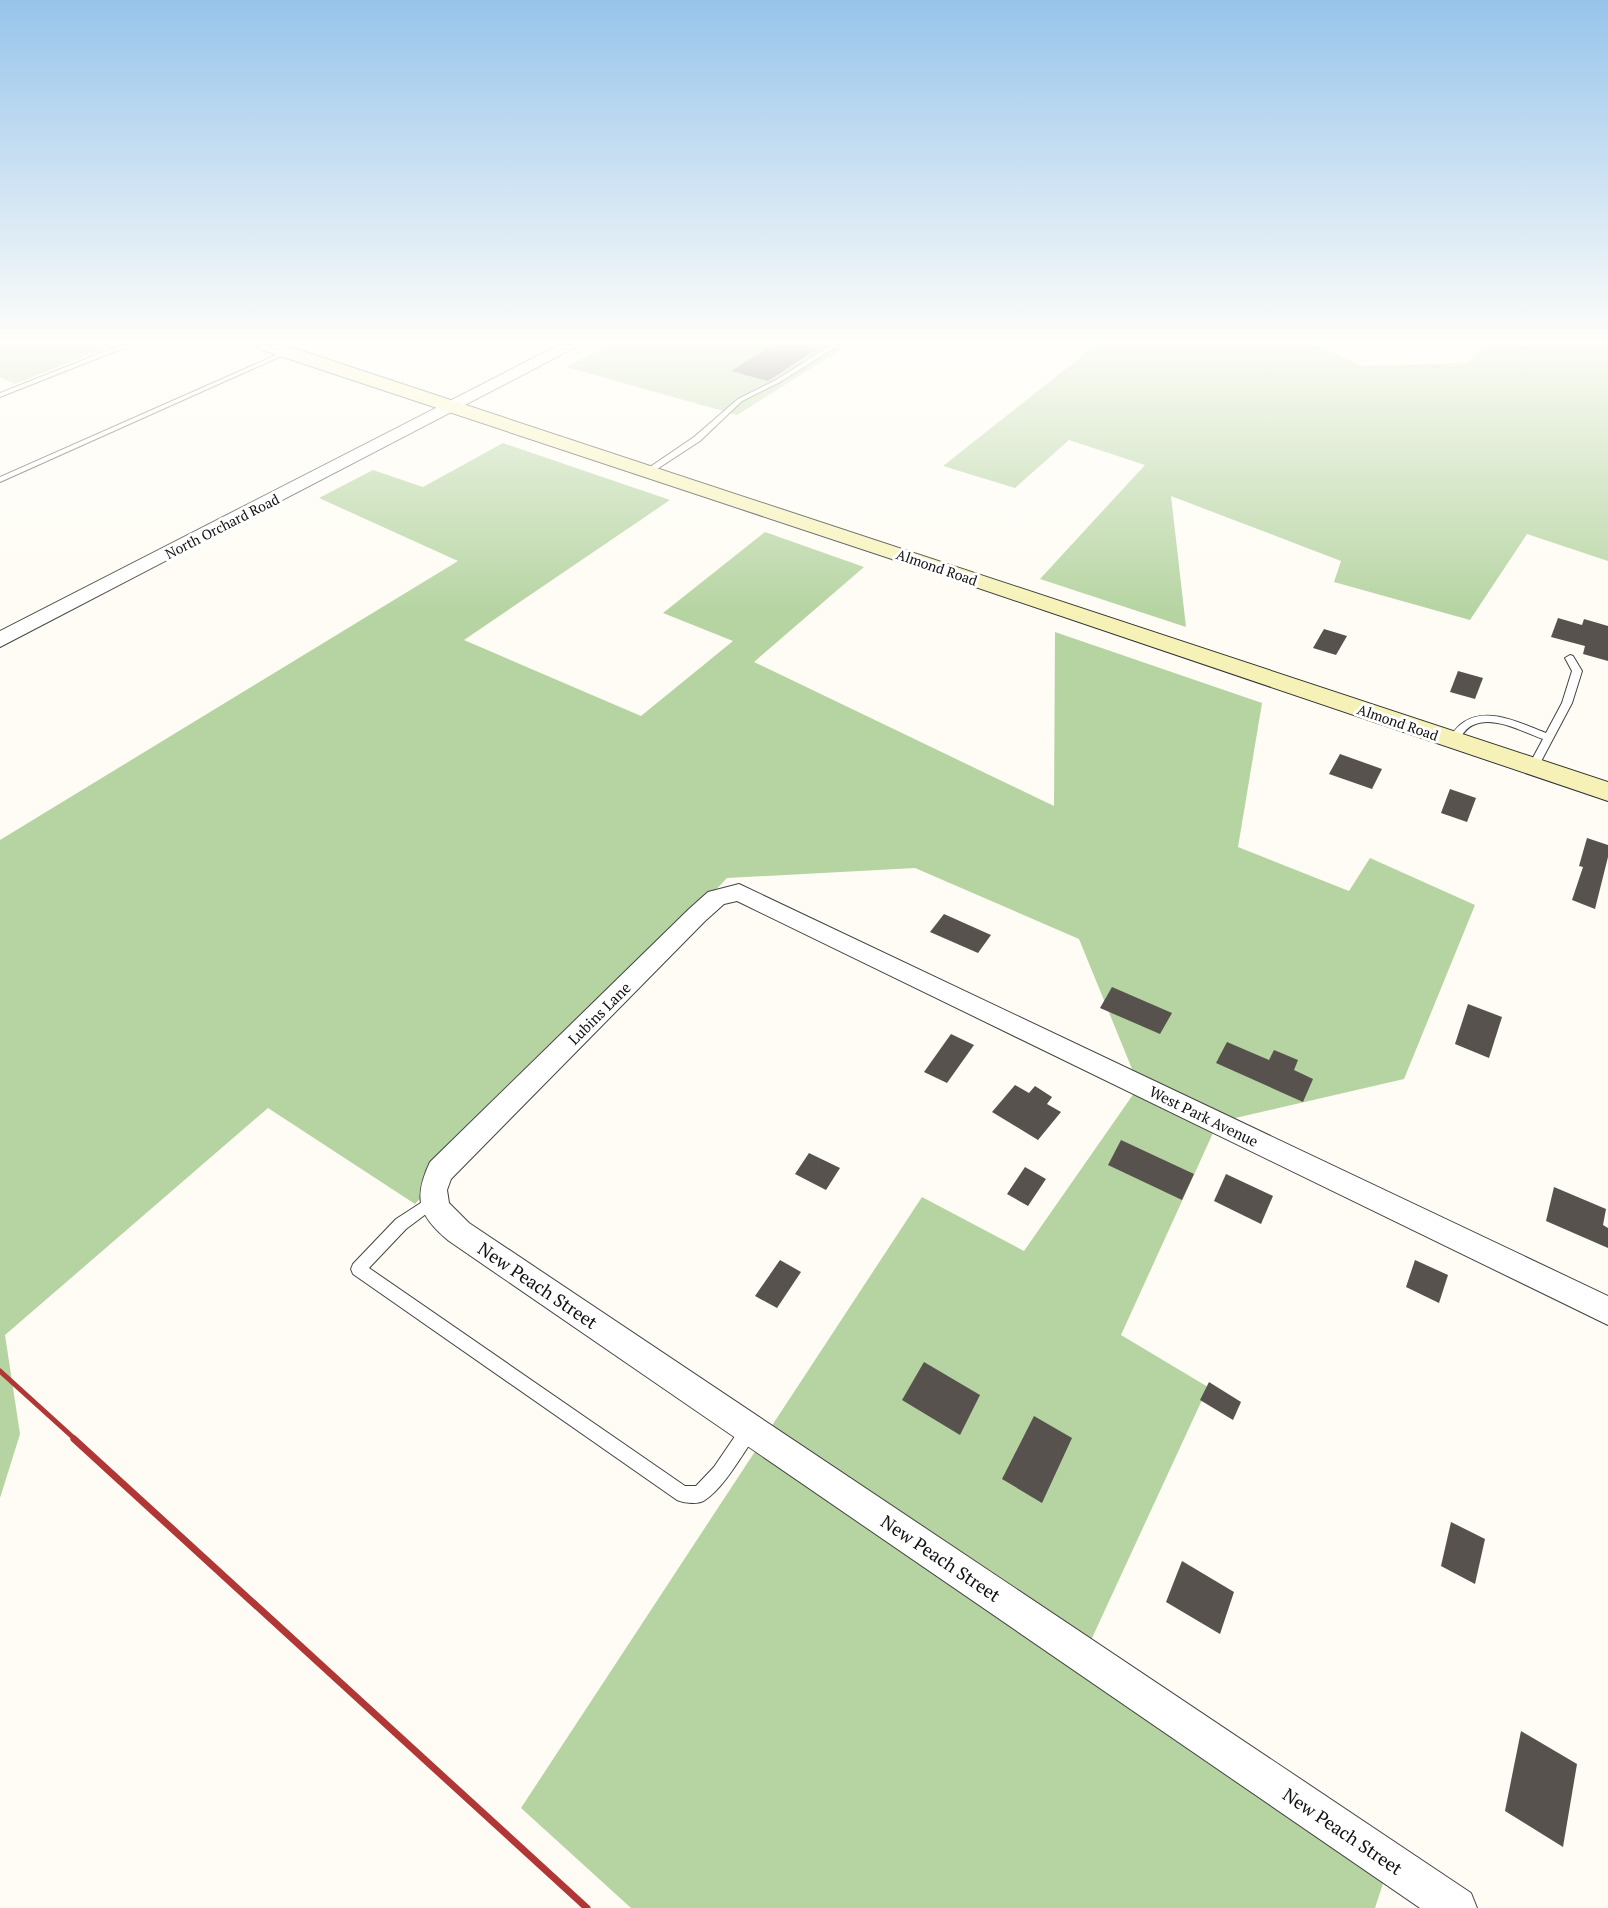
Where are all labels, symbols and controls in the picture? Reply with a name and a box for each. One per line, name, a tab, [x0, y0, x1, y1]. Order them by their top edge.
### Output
street label: North Orchard Road	[162, 489, 282, 563]
street label: Almond Road	[894, 544, 980, 590]
street label: Almond Road	[1355, 699, 1441, 745]
street label: Lubins Lane	[563, 977, 635, 1049]
street label: West Park Avenue	[1146, 1081, 1262, 1151]
street label: New Peach Street	[474, 1236, 603, 1334]
street label: New Peach Street	[877, 1509, 1006, 1607]
street label: New Peach Street	[1279, 1782, 1408, 1880]

